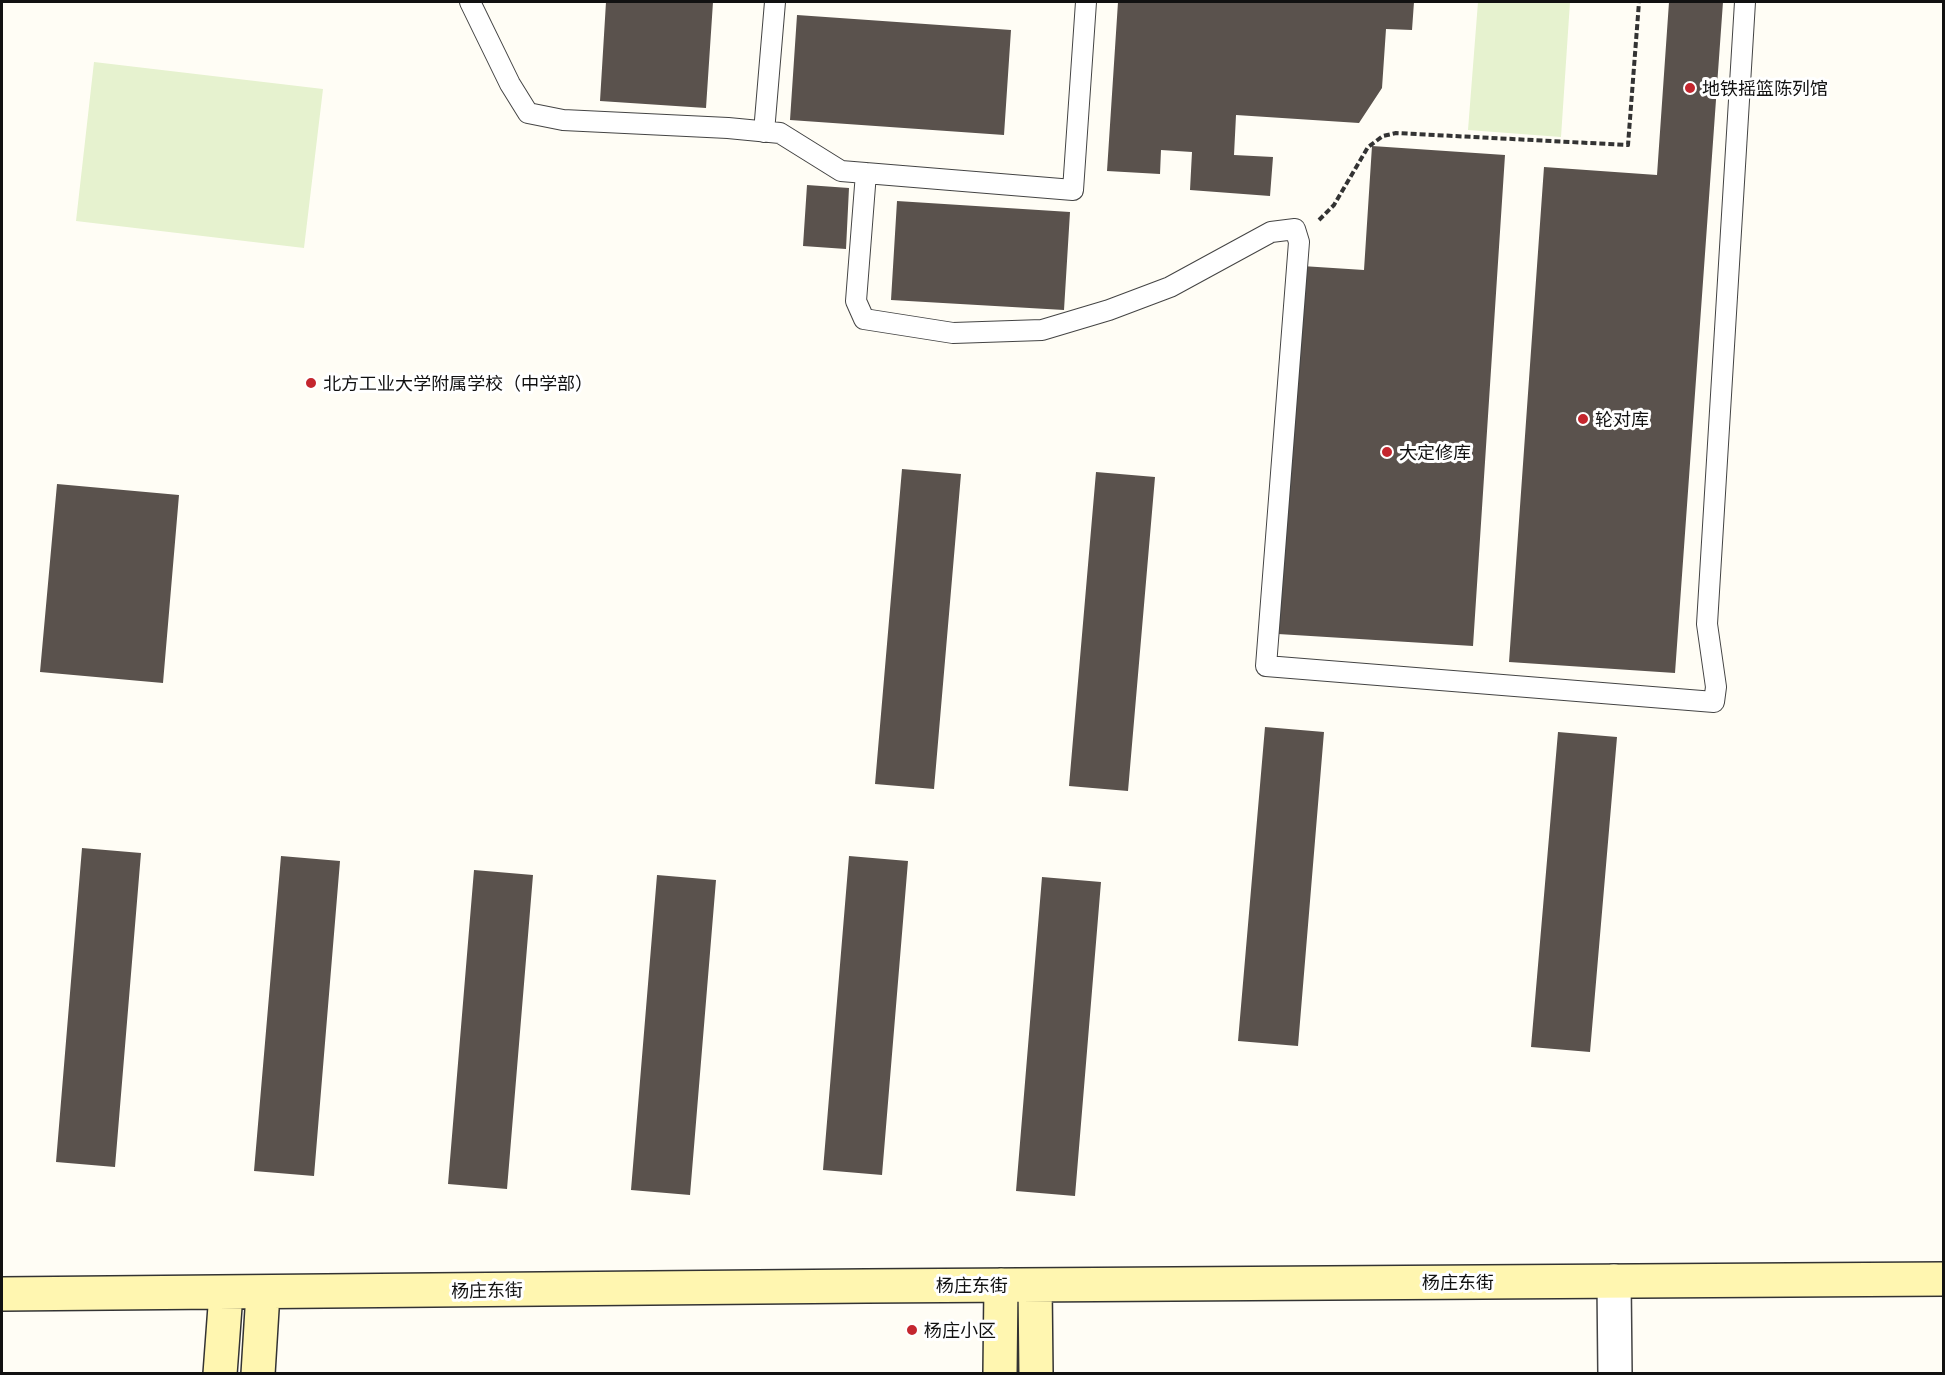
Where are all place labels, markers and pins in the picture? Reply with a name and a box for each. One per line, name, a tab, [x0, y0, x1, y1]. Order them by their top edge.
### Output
place label: 地铁摇篮陈列馆	[1702, 77, 1828, 99]
marker: 地铁摇篮陈列馆	[1683, 81, 1697, 95]
place label: 北方工业大学附属学校（中学部）	[323, 372, 593, 394]
marker: 北方工业大学附属学校（中学部）	[304, 376, 318, 390]
place label: 轮对库	[1595, 408, 1649, 430]
marker: 轮对库	[1576, 412, 1590, 426]
place label: 大定修库	[1399, 441, 1471, 463]
marker: 大定修库	[1380, 445, 1394, 459]
place label: 杨庄小区	[924, 1319, 996, 1341]
marker: 杨庄小区	[905, 1323, 919, 1337]

